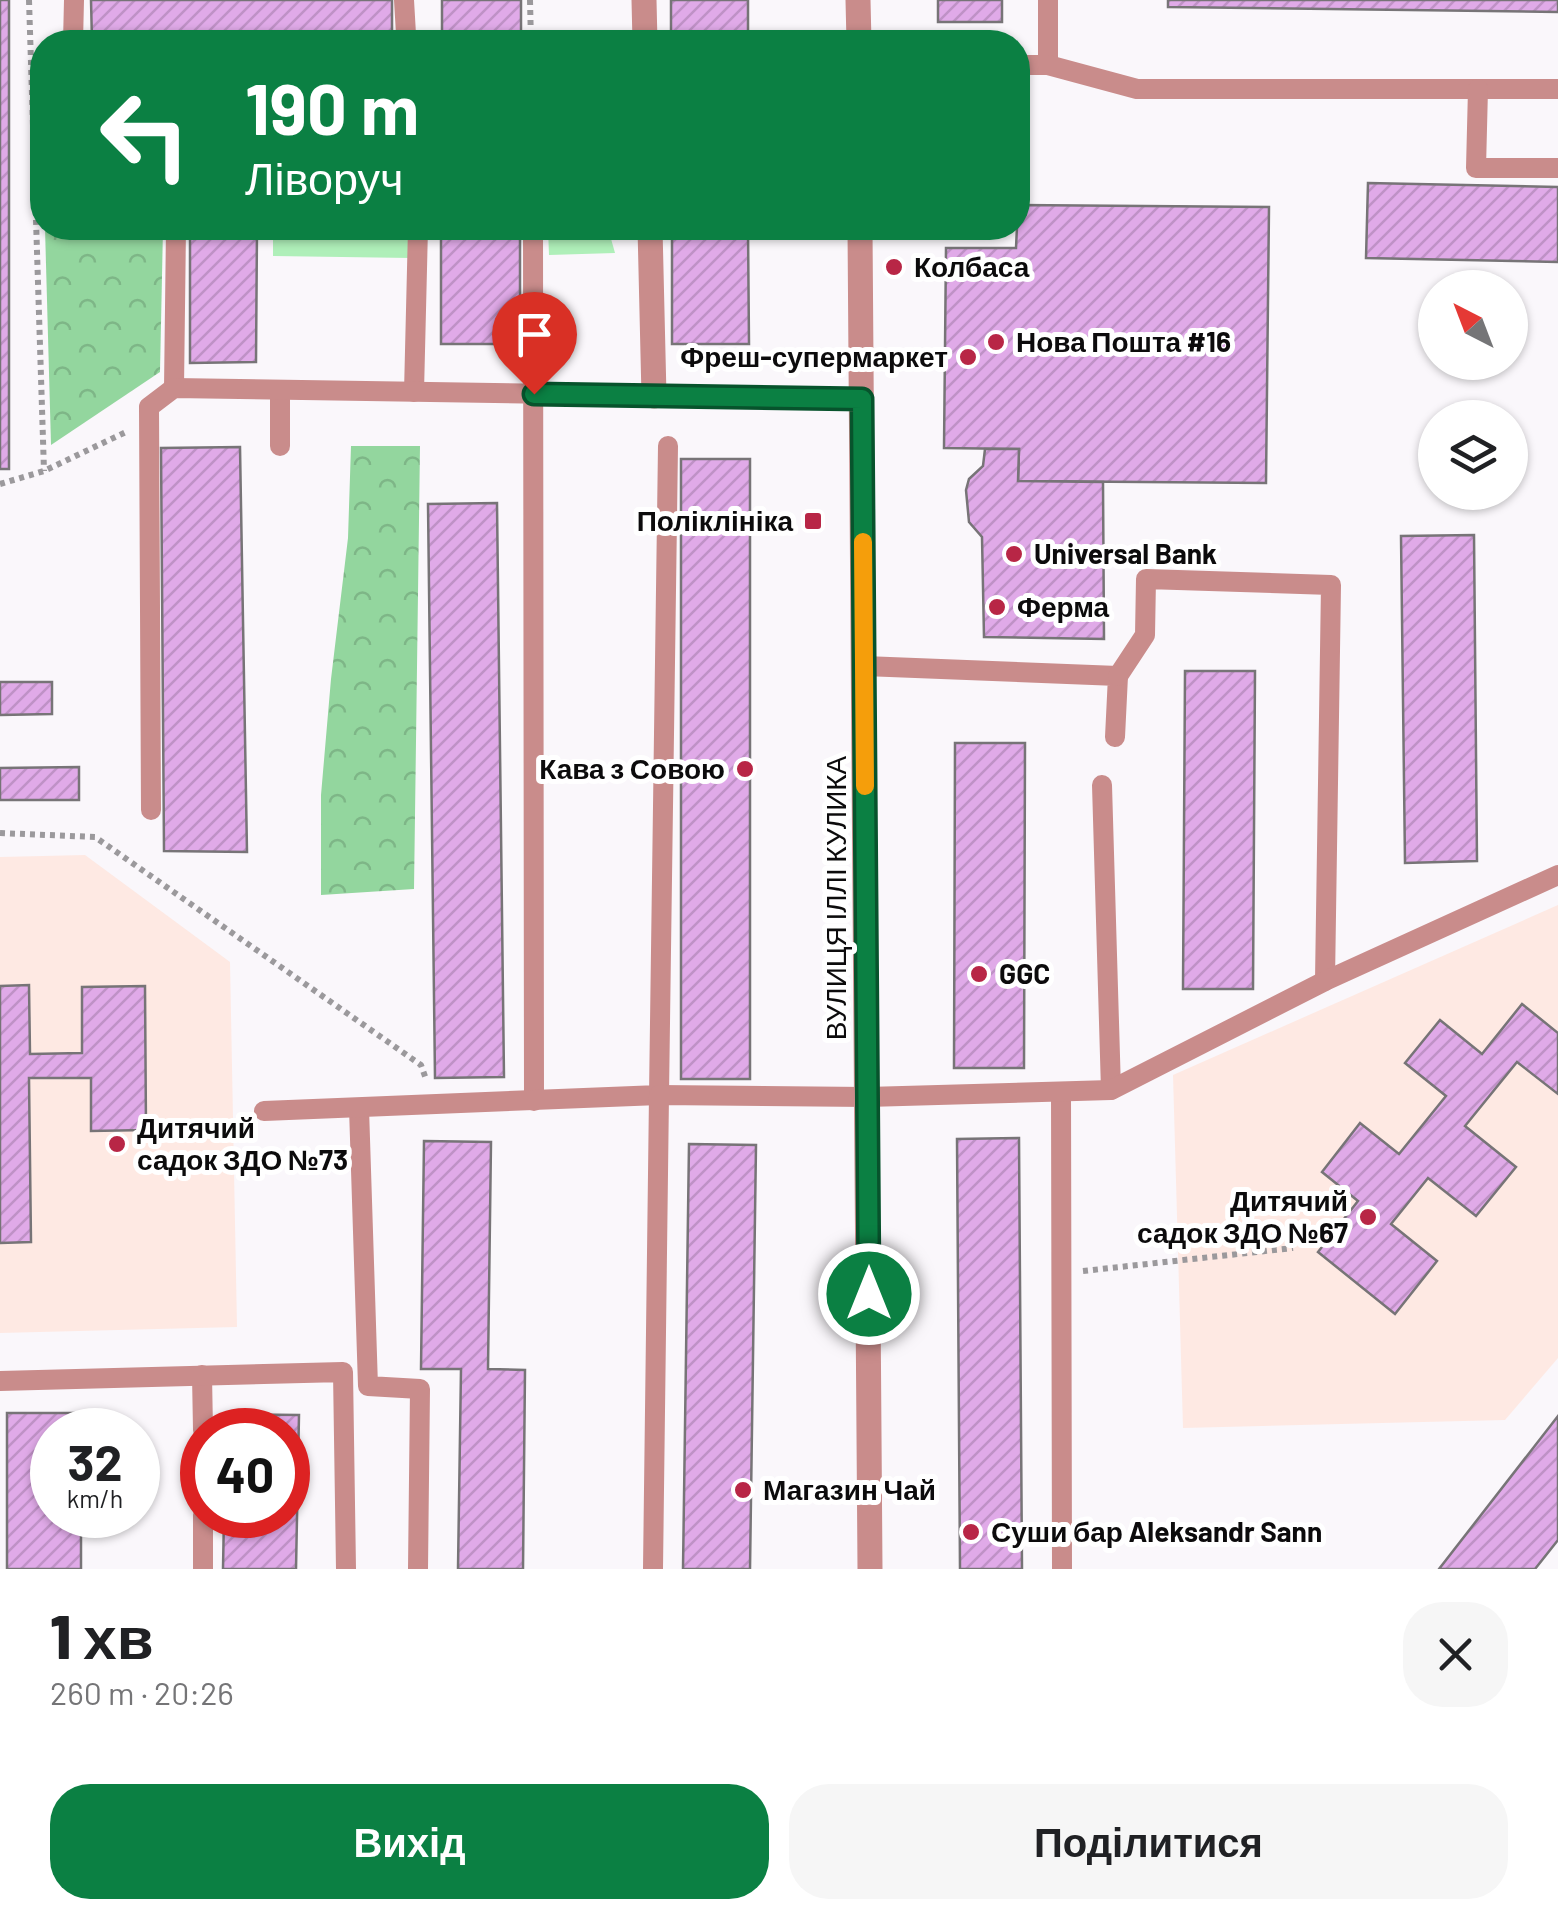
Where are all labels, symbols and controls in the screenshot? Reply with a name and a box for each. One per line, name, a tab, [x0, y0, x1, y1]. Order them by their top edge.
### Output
text: 190 m	[245, 65, 419, 149]
icon: left	[80, 70, 210, 200]
text: Ліворуч	[245, 150, 403, 204]
place label: Колбаса	[914, 249, 1030, 283]
marker: Колбаса	[883, 256, 905, 278]
north arrow	[1418, 270, 1528, 380]
map controls	[1418, 270, 1528, 510]
pin	[492, 292, 577, 395]
icon: arrive	[507, 307, 562, 362]
place label: Нова Пошта #16	[1016, 324, 1231, 358]
marker: Нова Пошта #16	[985, 331, 1007, 353]
place label: Фреш-супермаркет	[680, 339, 948, 373]
marker: Фреш-супермаркет	[957, 346, 979, 368]
button: layers	[1418, 400, 1528, 510]
place label: Поліклініка	[637, 503, 793, 537]
marker: Поліклініка	[802, 510, 824, 532]
place label: Universal Bank	[1034, 536, 1217, 570]
marker: Universal Bank	[1003, 543, 1025, 565]
place label: Ферма	[1017, 589, 1110, 623]
marker: Ферма	[986, 596, 1008, 618]
place label: Кава з Совою	[539, 751, 725, 785]
street label: ВУЛИЦЯ ІЛЛІ КУЛИКА	[818, 755, 852, 1040]
marker: Кава з Совою	[734, 758, 756, 780]
place label: GGC	[999, 956, 1050, 990]
marker: GGC	[968, 963, 990, 985]
place label: Дитячий садок ЗДО №73	[137, 1110, 348, 1176]
marker: Дитячий садок ЗДО №73	[106, 1133, 128, 1155]
place label: Дитячий садок ЗДО №67	[1137, 1183, 1348, 1249]
marker: Дитячий садок ЗДО №67	[1357, 1206, 1379, 1228]
position arrow	[817, 1242, 921, 1346]
speed limit sign: 40	[180, 1408, 310, 1538]
text: 32	[67, 1431, 122, 1491]
place label: Магазин Чай	[763, 1472, 936, 1506]
marker: Магазин Чай	[732, 1479, 754, 1501]
text: km/h	[67, 1483, 123, 1513]
place label: Суши бар Aleksandr Sann	[991, 1514, 1322, 1548]
marker: Суши бар Aleksandr Sann	[960, 1521, 982, 1543]
text: 1 хв	[50, 1599, 154, 1671]
button: close	[1403, 1602, 1508, 1707]
text: 260 m · 20:26	[50, 1673, 234, 1711]
button: Вихід	[50, 1784, 769, 1899]
button: Поділитися	[789, 1784, 1508, 1899]

